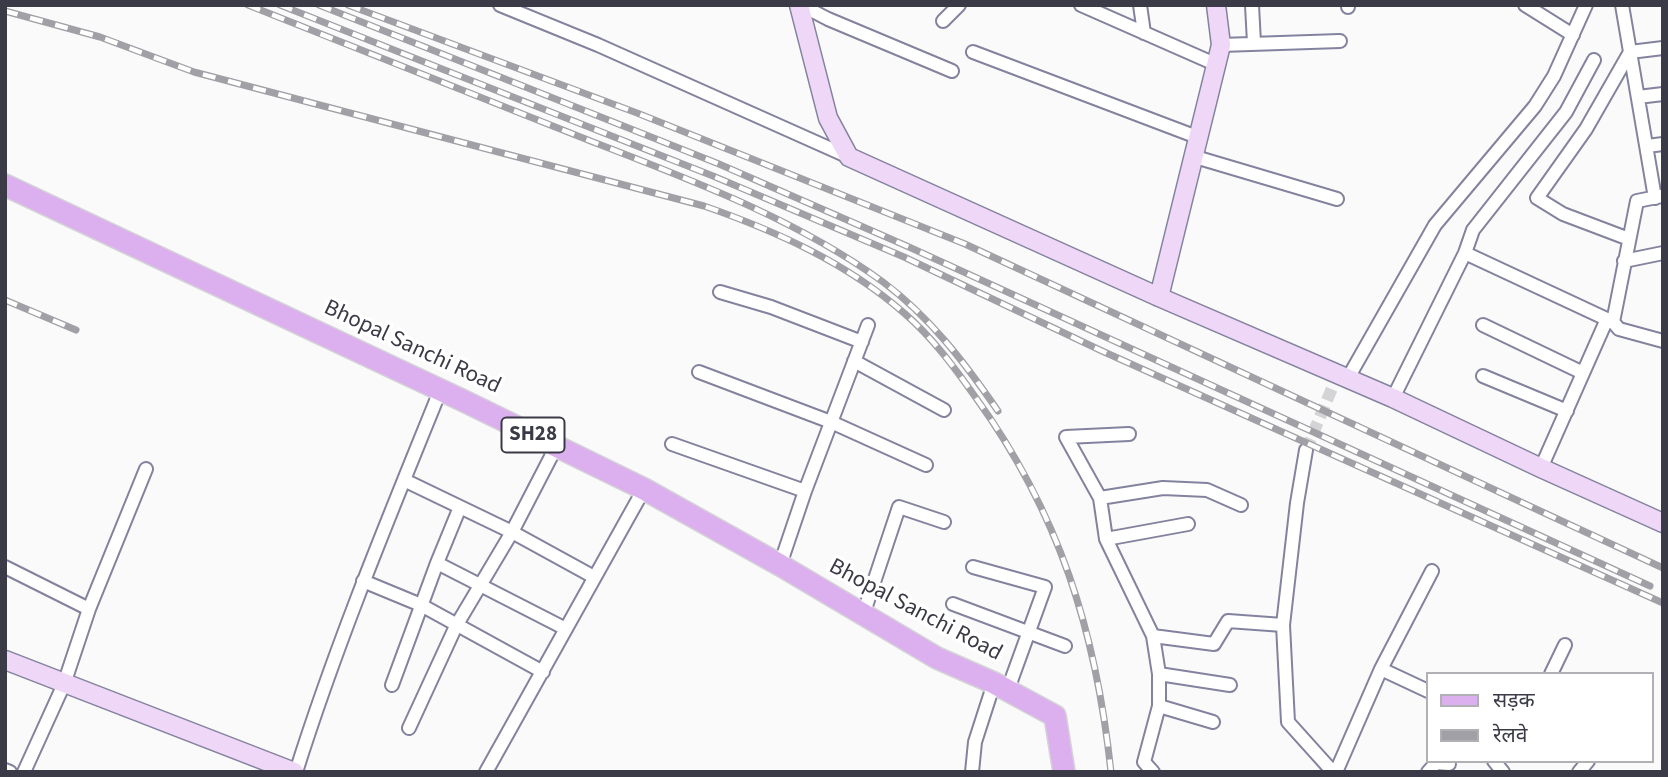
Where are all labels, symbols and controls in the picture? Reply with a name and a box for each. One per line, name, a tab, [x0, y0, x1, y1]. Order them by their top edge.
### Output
street label: Bhopal Sanchi Road	[319, 295, 505, 401]
road number: SH28	[502, 418, 564, 452]
street label: Bhopal Sanchi Road	[824, 554, 1006, 668]
legend	[1426, 672, 1654, 763]
text: सड़क	[1493, 685, 1535, 715]
text: रेलवे	[1493, 720, 1528, 750]

